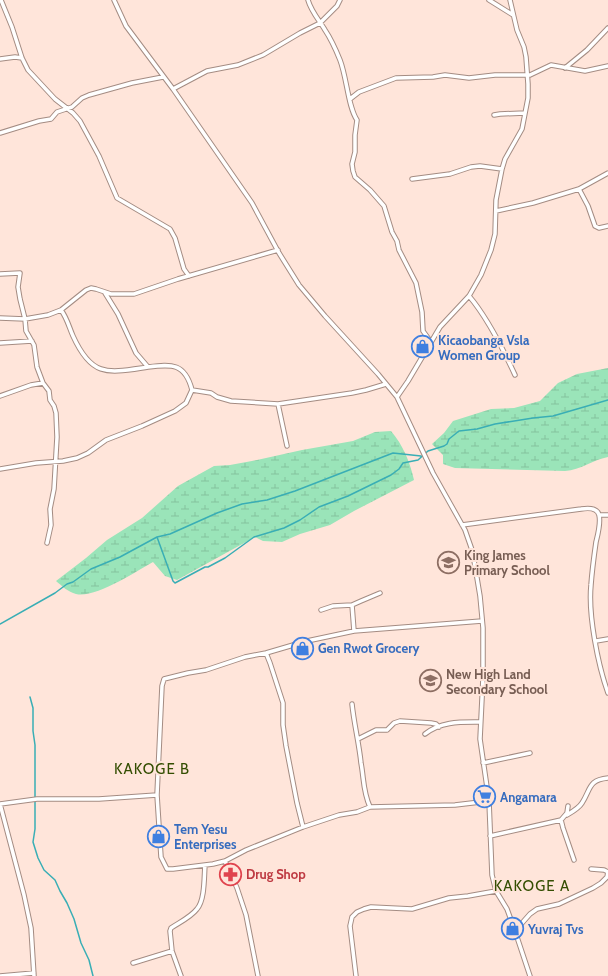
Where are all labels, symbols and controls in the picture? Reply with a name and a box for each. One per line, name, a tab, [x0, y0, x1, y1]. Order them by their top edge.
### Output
place label: Kicaobanga Vsla Women Group	[438, 332, 530, 363]
shop icon: Kicaobanga Vsla Women Group	[410, 334, 436, 360]
place label: King James Primary School	[464, 547, 550, 578]
school or university icon: King James Primary School	[436, 549, 462, 575]
shop icon: Gen Rwot Grocery	[290, 635, 316, 661]
place label: Gen Rwot Grocery	[318, 640, 419, 656]
place label: New High Land Secondary School	[446, 666, 548, 697]
school or university icon: New High Land Secondary School	[417, 668, 443, 694]
district label: KAKOGE B	[114, 760, 190, 778]
supermarket icon: Angamara	[471, 784, 497, 810]
place label: Angamara	[500, 789, 557, 805]
place label: Tem Yesu Enterprises	[174, 821, 237, 852]
shop icon: Tem Yesu Enterprises	[146, 823, 172, 849]
pharmacy icon: Drug Shop	[218, 861, 244, 887]
place label: Drug Shop	[246, 866, 306, 882]
district label: KAKOGE A	[494, 877, 570, 895]
shop icon: Yuvraj Tvs	[499, 916, 525, 942]
place label: Yuvraj Tvs	[527, 921, 584, 937]

